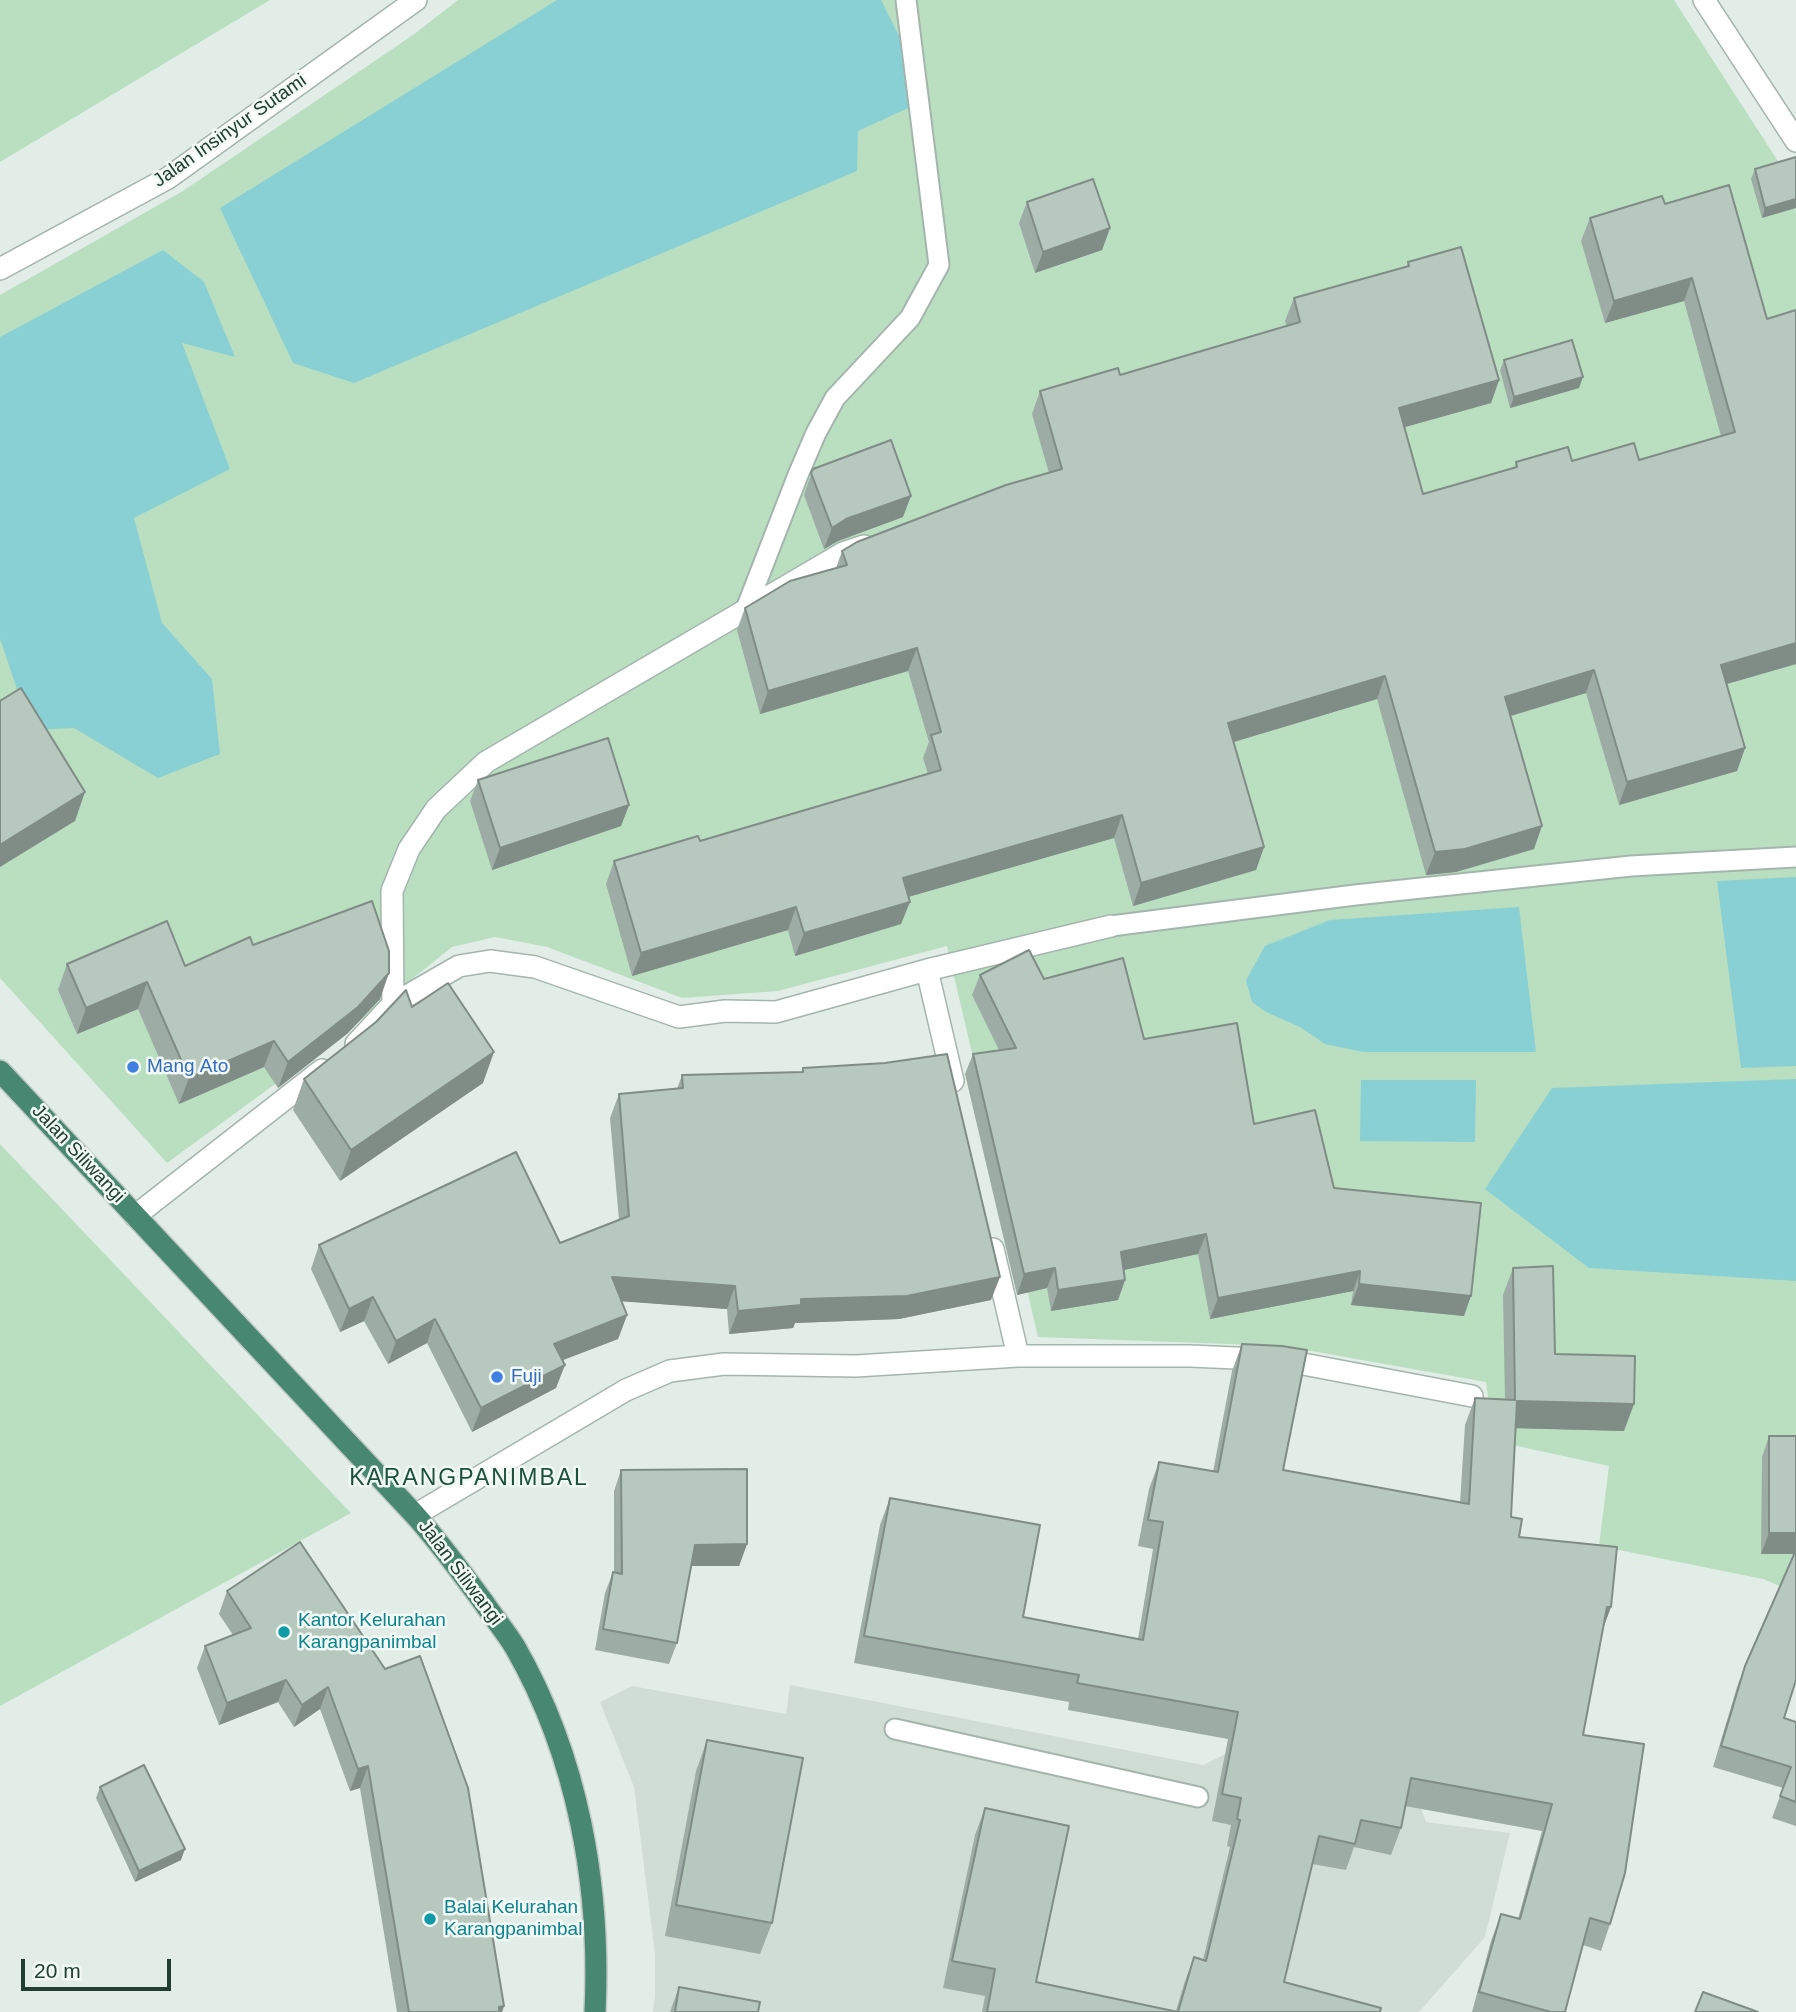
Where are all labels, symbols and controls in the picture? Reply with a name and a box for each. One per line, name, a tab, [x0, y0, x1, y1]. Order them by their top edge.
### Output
street label: Jalan Insinyur Sutami	[149, 70, 311, 192]
place label: Mang Ato	[147, 1056, 228, 1078]
marker: Mang Ato	[125, 1059, 141, 1075]
street label: Jalan Siliwangi	[27, 1100, 129, 1208]
place label: Fuji	[511, 1366, 542, 1388]
marker: Fuji	[489, 1369, 505, 1385]
district label: KARANGPANIMBAL	[351, 1465, 587, 1493]
street label: Jalan Siliwangi	[413, 1516, 507, 1630]
place label: Kantor Kelurahan Karangpanimbal	[298, 1610, 446, 1654]
marker: Kantor Kelurahan Karangpanimbal	[276, 1624, 292, 1640]
place label: Balai Kelurahan Karangpanimbal	[444, 1897, 582, 1941]
marker: Balai Kelurahan Karangpanimbal	[422, 1911, 438, 1927]
scale bar	[24, 1946, 175, 1990]
text: 20 m	[34, 1959, 81, 1982]

